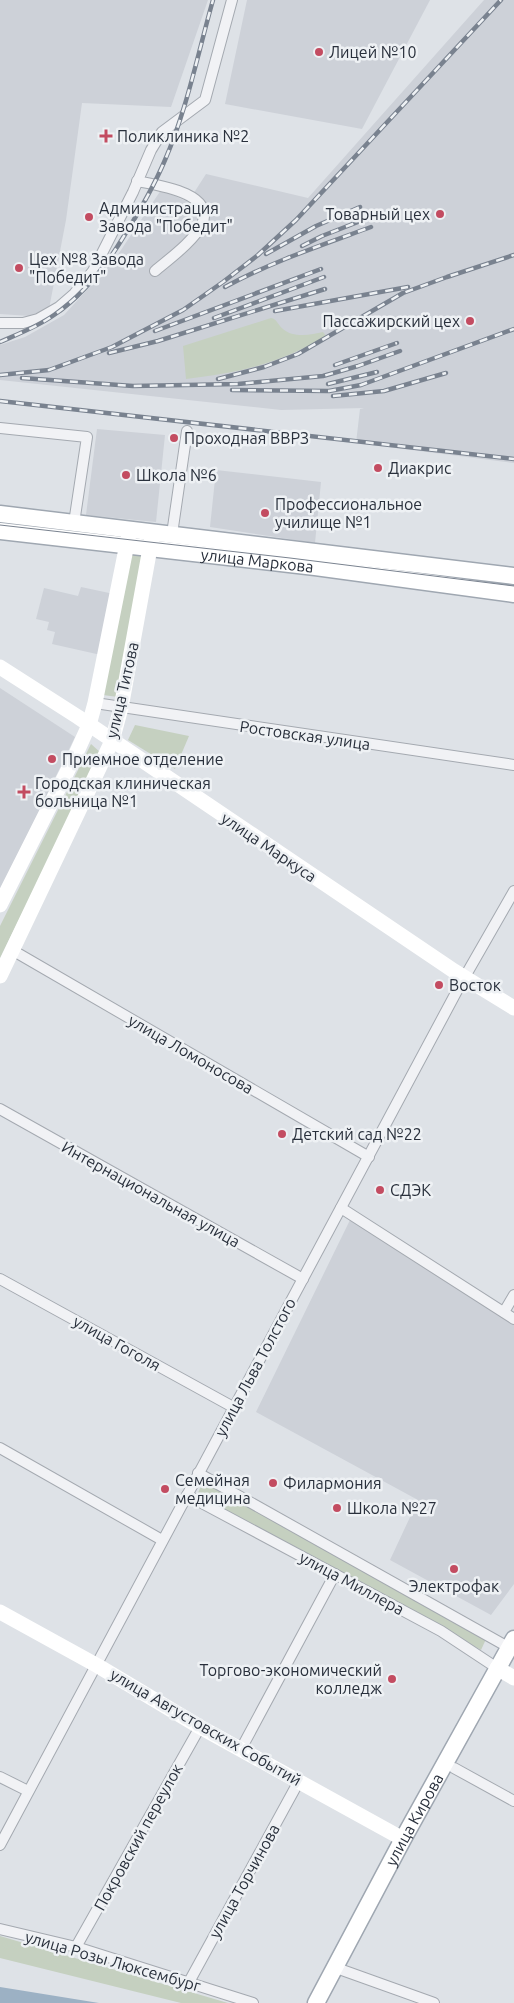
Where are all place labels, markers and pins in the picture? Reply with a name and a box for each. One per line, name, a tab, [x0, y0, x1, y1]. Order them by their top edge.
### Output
place label: Лицей №10	[329, 43, 416, 61]
marker: Лицей №10	[313, 46, 325, 58]
place label: Поликлиника №2	[117, 127, 249, 145]
marker: Поликлиника №2	[99, 129, 113, 143]
place label: Администрация Завода "Победит"	[99, 199, 233, 235]
place label: Товарный цех	[326, 205, 430, 223]
marker: Товарный цех	[434, 208, 446, 220]
marker: Администрация Завода "Победит"	[83, 211, 95, 223]
place label: Цех №8 Завода "Победит"	[29, 250, 144, 286]
marker: Цех №8 Завода "Победит"	[13, 262, 25, 274]
place label: Пассажирский цех	[322, 312, 460, 330]
marker: Пассажирский цех	[464, 315, 476, 327]
place label: Проходная ВВРЗ	[184, 429, 309, 447]
marker: Проходная ВВРЗ	[168, 432, 180, 444]
place label: Диакрис	[388, 459, 452, 477]
marker: Диакрис	[372, 462, 384, 474]
place label: Школа №6	[136, 466, 217, 484]
marker: Школа №6	[120, 469, 132, 481]
place label: Профессиональное училище №1	[275, 495, 422, 531]
marker: Профессиональное училище №1	[259, 507, 271, 519]
place label: Приемное отделение	[62, 750, 224, 768]
marker: Приемное отделение	[46, 753, 58, 765]
place label: Городская клиническая больница №1	[35, 774, 211, 810]
marker: Городская клиническая больница №1	[17, 785, 31, 799]
place label: Восток	[449, 976, 501, 994]
marker: Восток	[433, 979, 445, 991]
place label: Детский сад №22	[292, 1125, 422, 1143]
marker: Детский сад №22	[276, 1128, 288, 1140]
place label: СДЭК	[390, 1181, 431, 1199]
marker: СДЭК	[374, 1184, 386, 1196]
place label: Семейная медицина	[175, 1471, 251, 1507]
place label: Филармония	[283, 1474, 382, 1492]
marker: Филармония	[267, 1477, 279, 1489]
marker: Семейная медицина	[159, 1483, 171, 1495]
place label: Школа №27	[347, 1499, 437, 1517]
marker: Школа №27	[331, 1502, 343, 1514]
marker: Электрофак	[448, 1563, 460, 1575]
place label: Электрофак	[409, 1577, 499, 1595]
place label: Торгово-экономический колледж	[200, 1661, 382, 1697]
marker: Торгово-экономический колледж	[386, 1673, 398, 1685]

